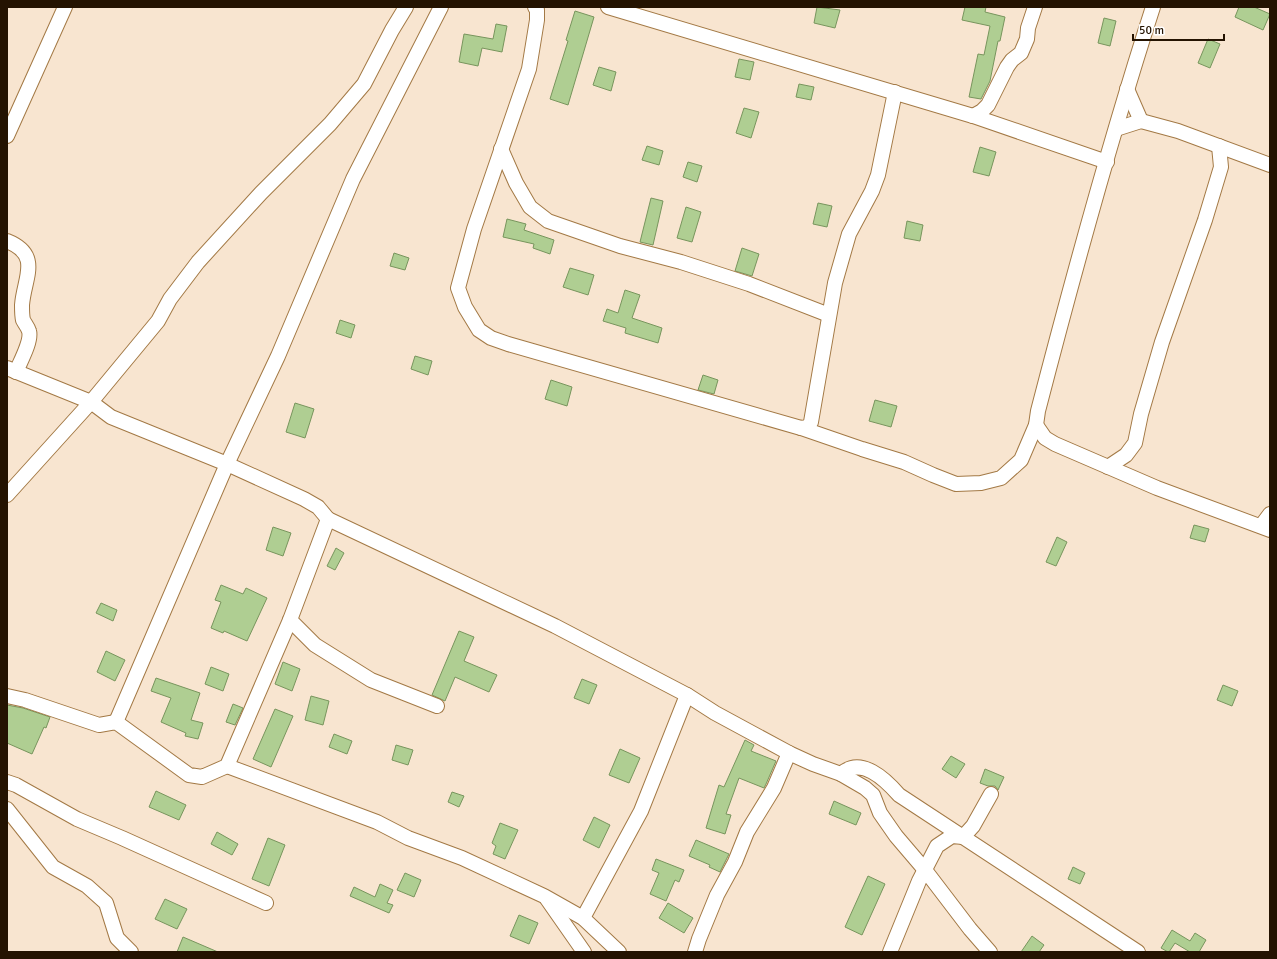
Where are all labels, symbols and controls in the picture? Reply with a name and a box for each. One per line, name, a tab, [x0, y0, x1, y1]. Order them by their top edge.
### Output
scale bar	[1133, 16, 1224, 42]
text: 50 m	[1139, 23, 1164, 38]

